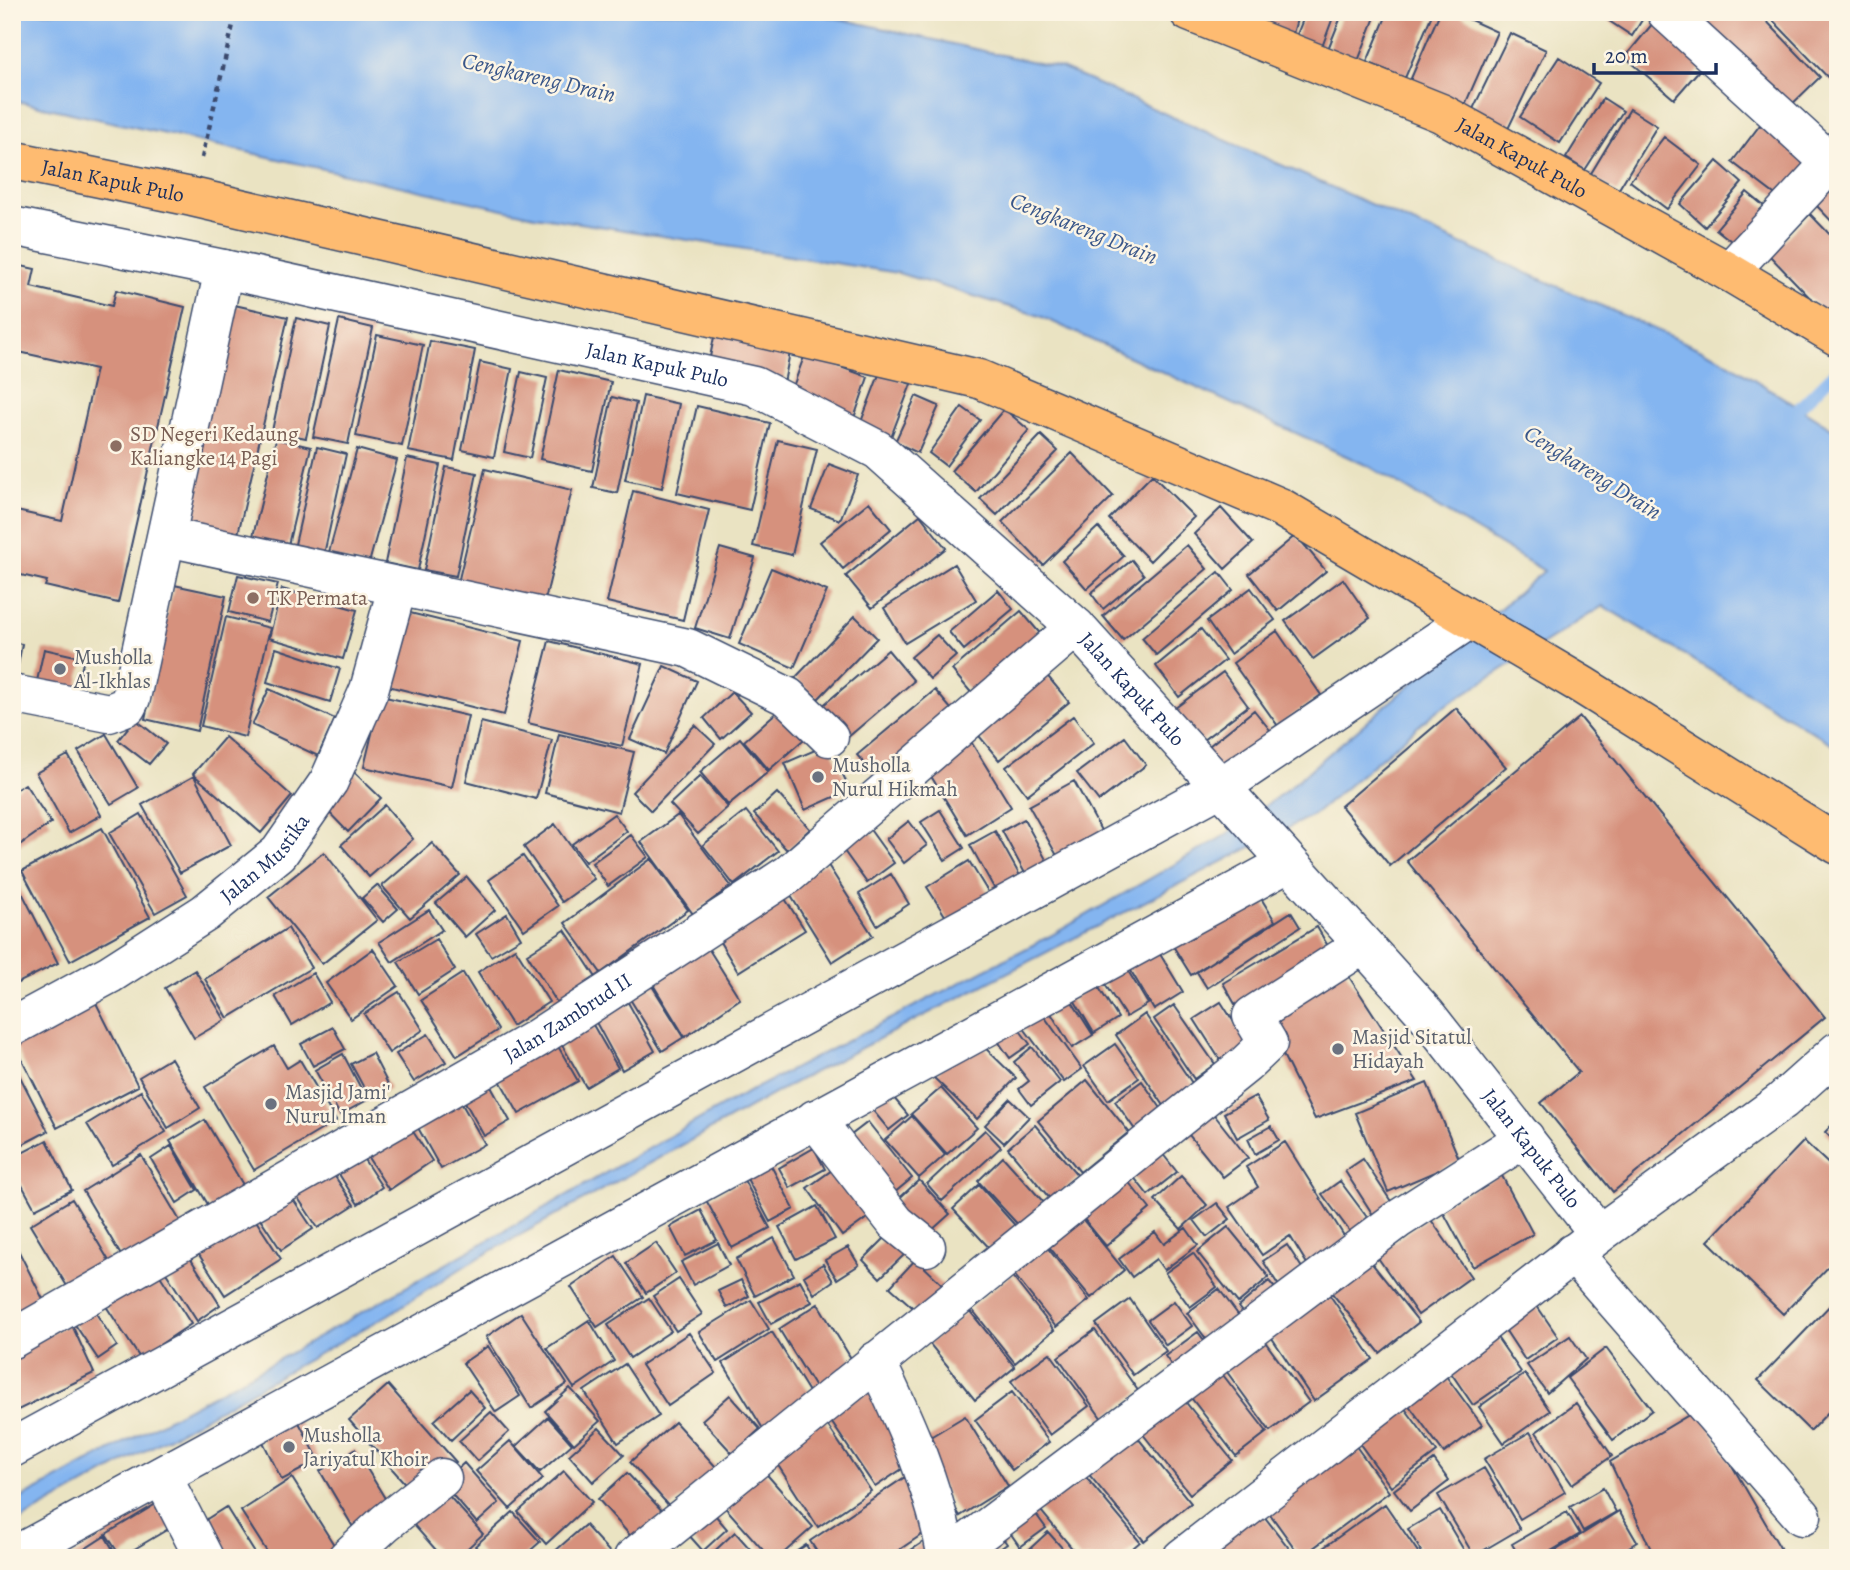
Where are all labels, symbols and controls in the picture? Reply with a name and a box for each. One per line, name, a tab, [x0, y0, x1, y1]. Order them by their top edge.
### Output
scale bar	[1594, 32, 1717, 76]
text: 20 m	[1605, 42, 1648, 70]
water label: Cengkareng Drain	[459, 45, 619, 110]
street label: Jalan Kapuk Pulo	[1452, 110, 1592, 205]
street label: Jalan Kapuk Pulo	[39, 152, 187, 209]
water label: Cengkareng Drain	[1005, 185, 1162, 272]
street label: Jalan Kapuk Pulo	[583, 335, 731, 394]
water label: Cengkareng Drain	[1518, 418, 1667, 527]
place label: SD Negeri Kedaung Kaliangke 14 Pagi	[130, 420, 299, 472]
marker: SD Negeri Kedaung Kaliangke 14 Pagi	[108, 438, 124, 454]
place label: TK Permata	[267, 584, 368, 612]
marker: TK Permata	[245, 590, 261, 606]
street label: Jalan Kapuk Pulo	[1073, 626, 1191, 752]
place label: Musholla Al-Ikhlas	[73, 643, 153, 695]
marker: Musholla Al-Ikhlas	[52, 661, 68, 677]
place label: Musholla Nurul Hikmah	[832, 751, 958, 803]
marker: Musholla Nurul Hikmah	[810, 769, 826, 785]
street label: Jalan Mustika	[214, 808, 316, 909]
street label: Jalan Zambrud II	[499, 966, 637, 1069]
place label: Masjid Sitatul Hidayah	[1352, 1023, 1471, 1075]
marker: Masjid Sitatul Hidayah	[1330, 1041, 1346, 1057]
place label: Masjid Jami' Nurul Iman	[285, 1078, 391, 1130]
street label: Jalan Kapuk Pulo	[1476, 1083, 1588, 1214]
marker: Masjid Jami' Nurul Iman	[263, 1096, 279, 1112]
place label: Musholla Jariyatul Khoir	[303, 1421, 428, 1473]
marker: Musholla Jariyatul Khoir	[281, 1439, 297, 1455]

